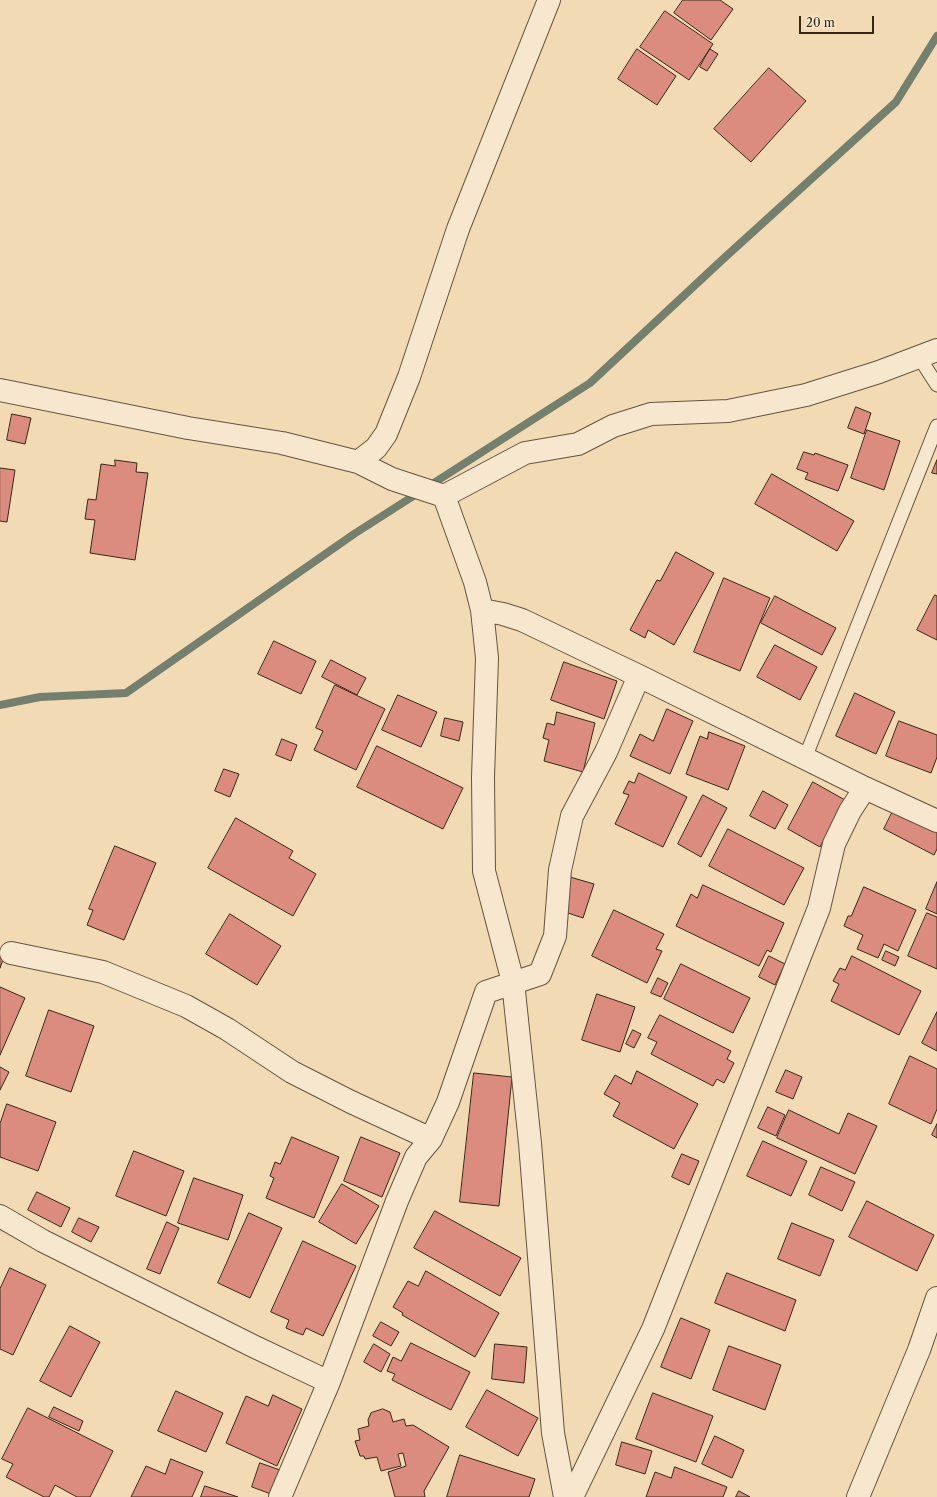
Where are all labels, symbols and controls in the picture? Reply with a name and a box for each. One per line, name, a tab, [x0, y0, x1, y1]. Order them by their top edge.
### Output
scale bar	[801, 8, 876, 34]
text: 20 m	[806, 15, 835, 30]

